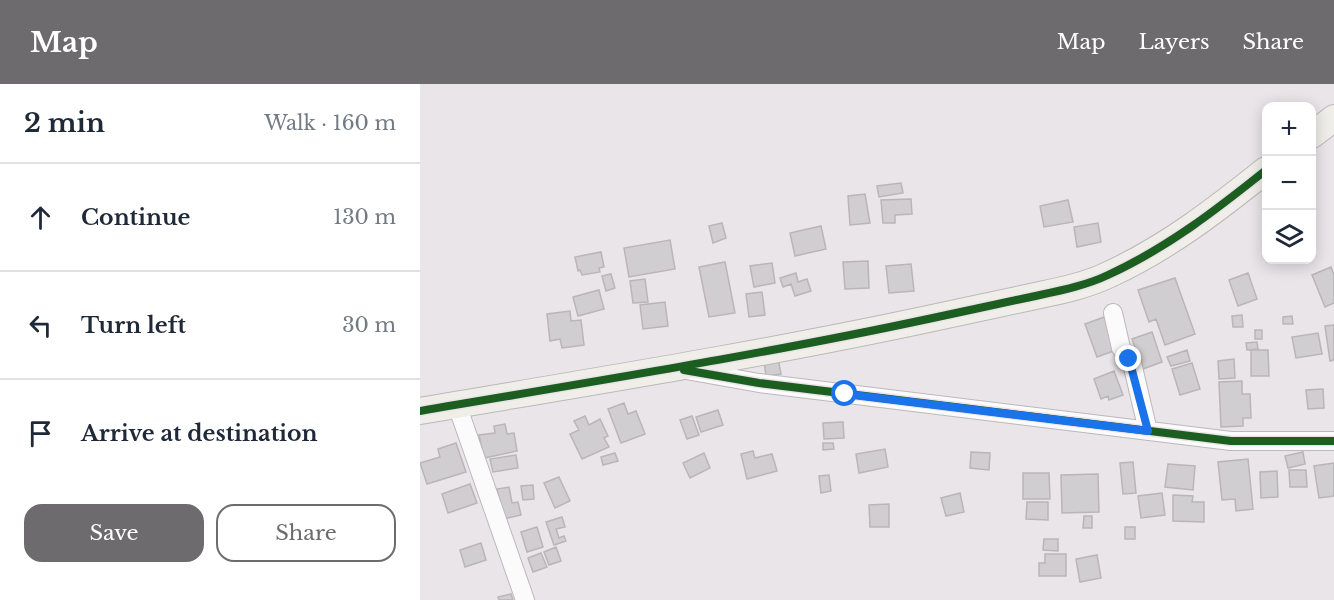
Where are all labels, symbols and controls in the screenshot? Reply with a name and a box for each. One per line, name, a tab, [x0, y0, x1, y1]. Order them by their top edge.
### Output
text: Map	[30, 25, 98, 60]
text: Map	[1057, 29, 1106, 55]
text: Layers	[1139, 29, 1210, 55]
text: Share	[1243, 29, 1304, 55]
map controls	[1262, 102, 1316, 264]
button: +	[1262, 102, 1316, 156]
text: 2 min	[24, 107, 105, 139]
text: Walk · 160 m	[264, 111, 396, 135]
button: −	[1262, 156, 1316, 210]
icon: ahead	[24, 201, 57, 234]
text: Continue	[81, 204, 190, 231]
text: 130 m	[333, 205, 396, 229]
button: layers	[1262, 210, 1316, 264]
icon: left	[24, 309, 57, 342]
text: Turn left	[81, 312, 186, 339]
text: 30 m	[342, 313, 396, 337]
route end	[1115, 345, 1141, 371]
route start	[831, 380, 857, 406]
icon: arrive	[24, 417, 57, 450]
text: Arrive at destination	[81, 420, 318, 447]
button: Save	[24, 504, 204, 562]
button: Share	[216, 504, 396, 562]

